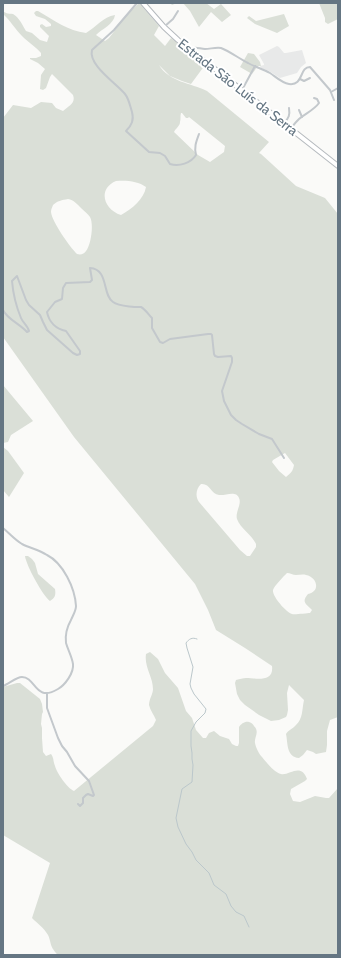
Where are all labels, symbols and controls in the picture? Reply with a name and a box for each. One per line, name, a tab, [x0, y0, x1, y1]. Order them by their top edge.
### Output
street label: Estrada São Luís da Serra	[174, 35, 302, 140]

